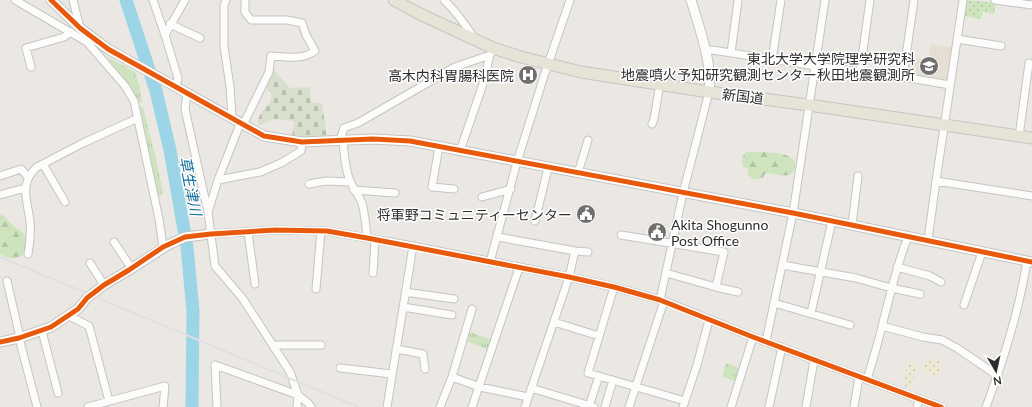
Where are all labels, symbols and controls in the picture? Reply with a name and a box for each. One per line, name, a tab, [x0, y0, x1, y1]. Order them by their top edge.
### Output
place label: 東北大学大学院理学研究科 地震噴火予知研究観測センター秋田地震観測所	[621, 50, 915, 83]
school or university icon: 東北大学大学院理学研究科 地震噴火予知研究観測センター秋田地震観測所	[918, 55, 940, 77]
hospital icon: 高木内科胃腸科医院	[517, 64, 539, 86]
place label: 高木内科胃腸科医院	[388, 67, 514, 84]
street label: 新国道	[721, 85, 765, 107]
water label: 草生津川	[176, 155, 206, 219]
public building icon: 将軍野コミュニティーセンター	[575, 203, 597, 225]
place label: 将軍野コミュニティーセンター	[377, 206, 572, 223]
place label: Akita Shogunno Post Office	[671, 216, 768, 249]
public building icon: Akita Shogunno Post Office	[646, 221, 668, 243]
north arrow	[976, 351, 1016, 391]
text: N	[992, 374, 1003, 388]

